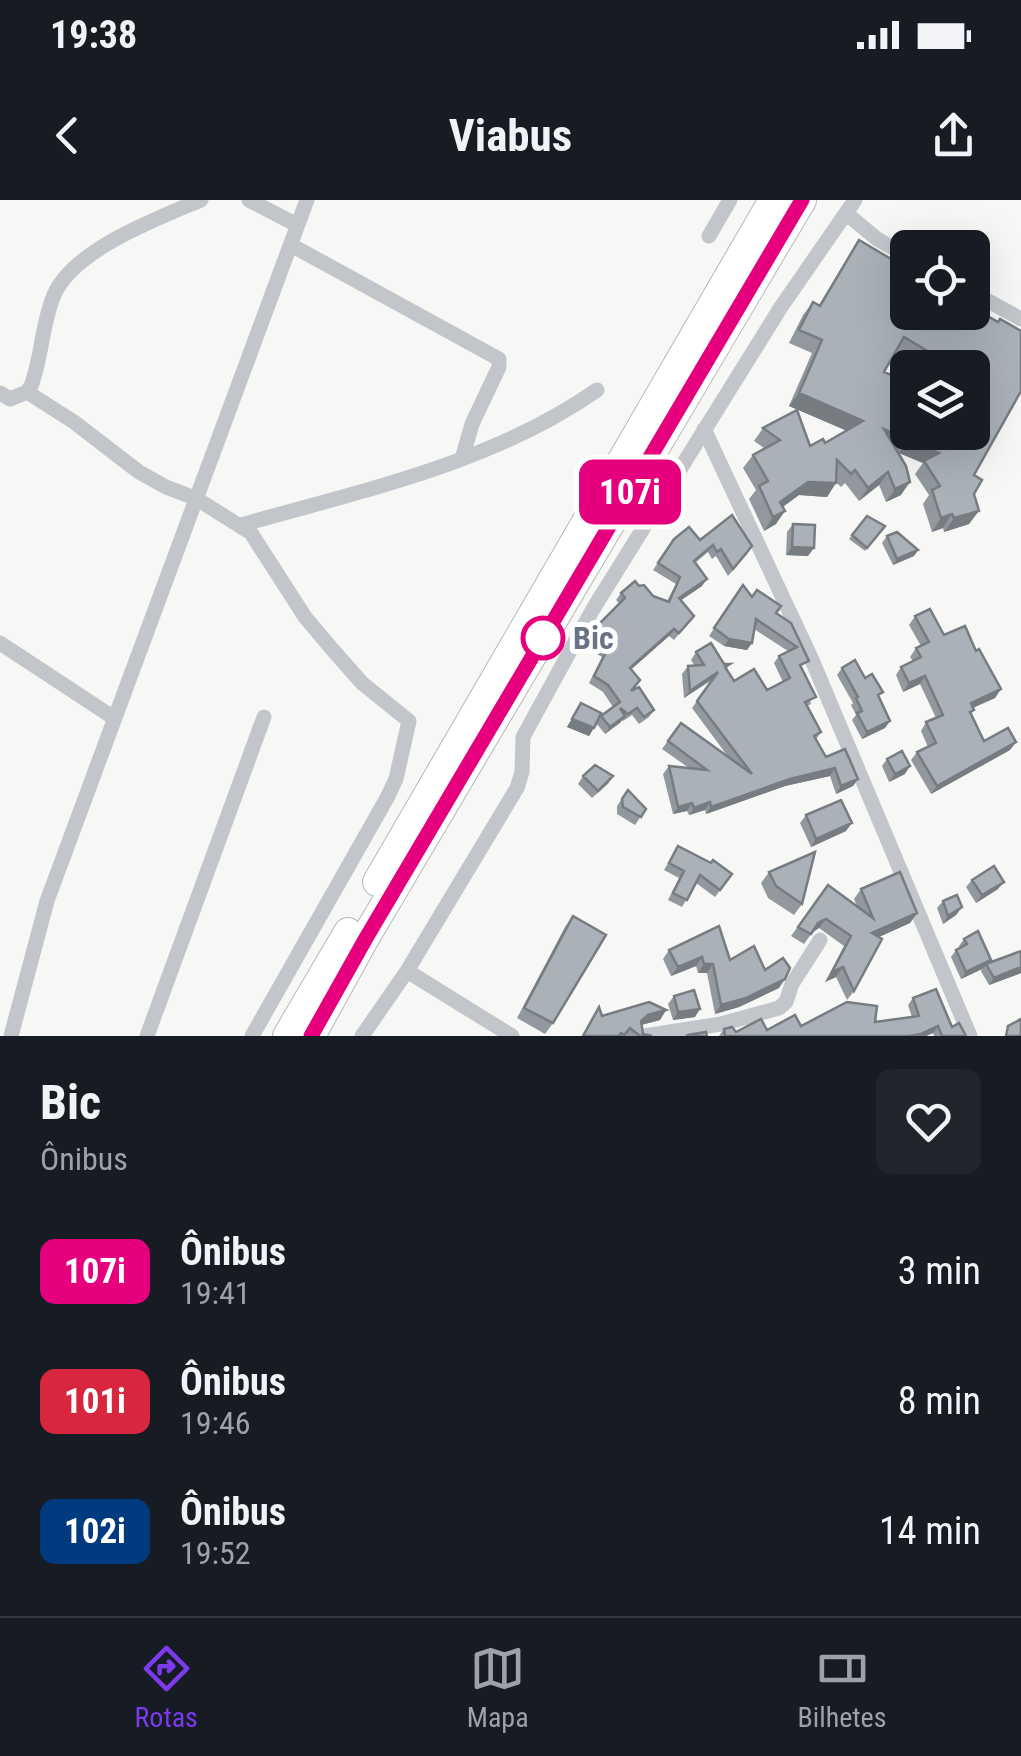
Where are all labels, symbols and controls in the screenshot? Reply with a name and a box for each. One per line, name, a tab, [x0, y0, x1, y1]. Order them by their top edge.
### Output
text: 19:38	[50, 13, 137, 57]
icon: back	[40, 108, 95, 163]
icon: share	[926, 108, 981, 163]
text: Viabus	[449, 109, 572, 162]
map controls	[890, 230, 990, 450]
button: locate	[890, 230, 990, 330]
button: layers	[890, 350, 990, 450]
line badge: 107i	[560, 460, 700, 524]
text: 107i	[599, 472, 661, 513]
marker: Bic	[522, 617, 564, 659]
place label: Bic	[573, 619, 614, 657]
button: heart	[876, 1069, 981, 1174]
text: Bic	[40, 1074, 101, 1131]
text: Ônibus	[40, 1140, 128, 1178]
text: Ônibus	[180, 1230, 286, 1274]
text: 3 min	[898, 1249, 981, 1293]
text: 107i	[64, 1251, 126, 1292]
text: 19:41	[180, 1274, 251, 1312]
text: Ônibus	[180, 1360, 286, 1404]
text: 8 min	[898, 1379, 981, 1423]
text: 101i	[64, 1381, 126, 1422]
text: 19:46	[180, 1404, 251, 1442]
text: Ônibus	[180, 1490, 286, 1534]
text: 14 min	[879, 1509, 981, 1553]
text: 102i	[64, 1511, 126, 1552]
text: 19:52	[180, 1534, 251, 1572]
tab: Rotas	[134, 1641, 198, 1734]
tab: Mapa	[467, 1641, 529, 1734]
tab: Bilhetes	[798, 1641, 887, 1734]

